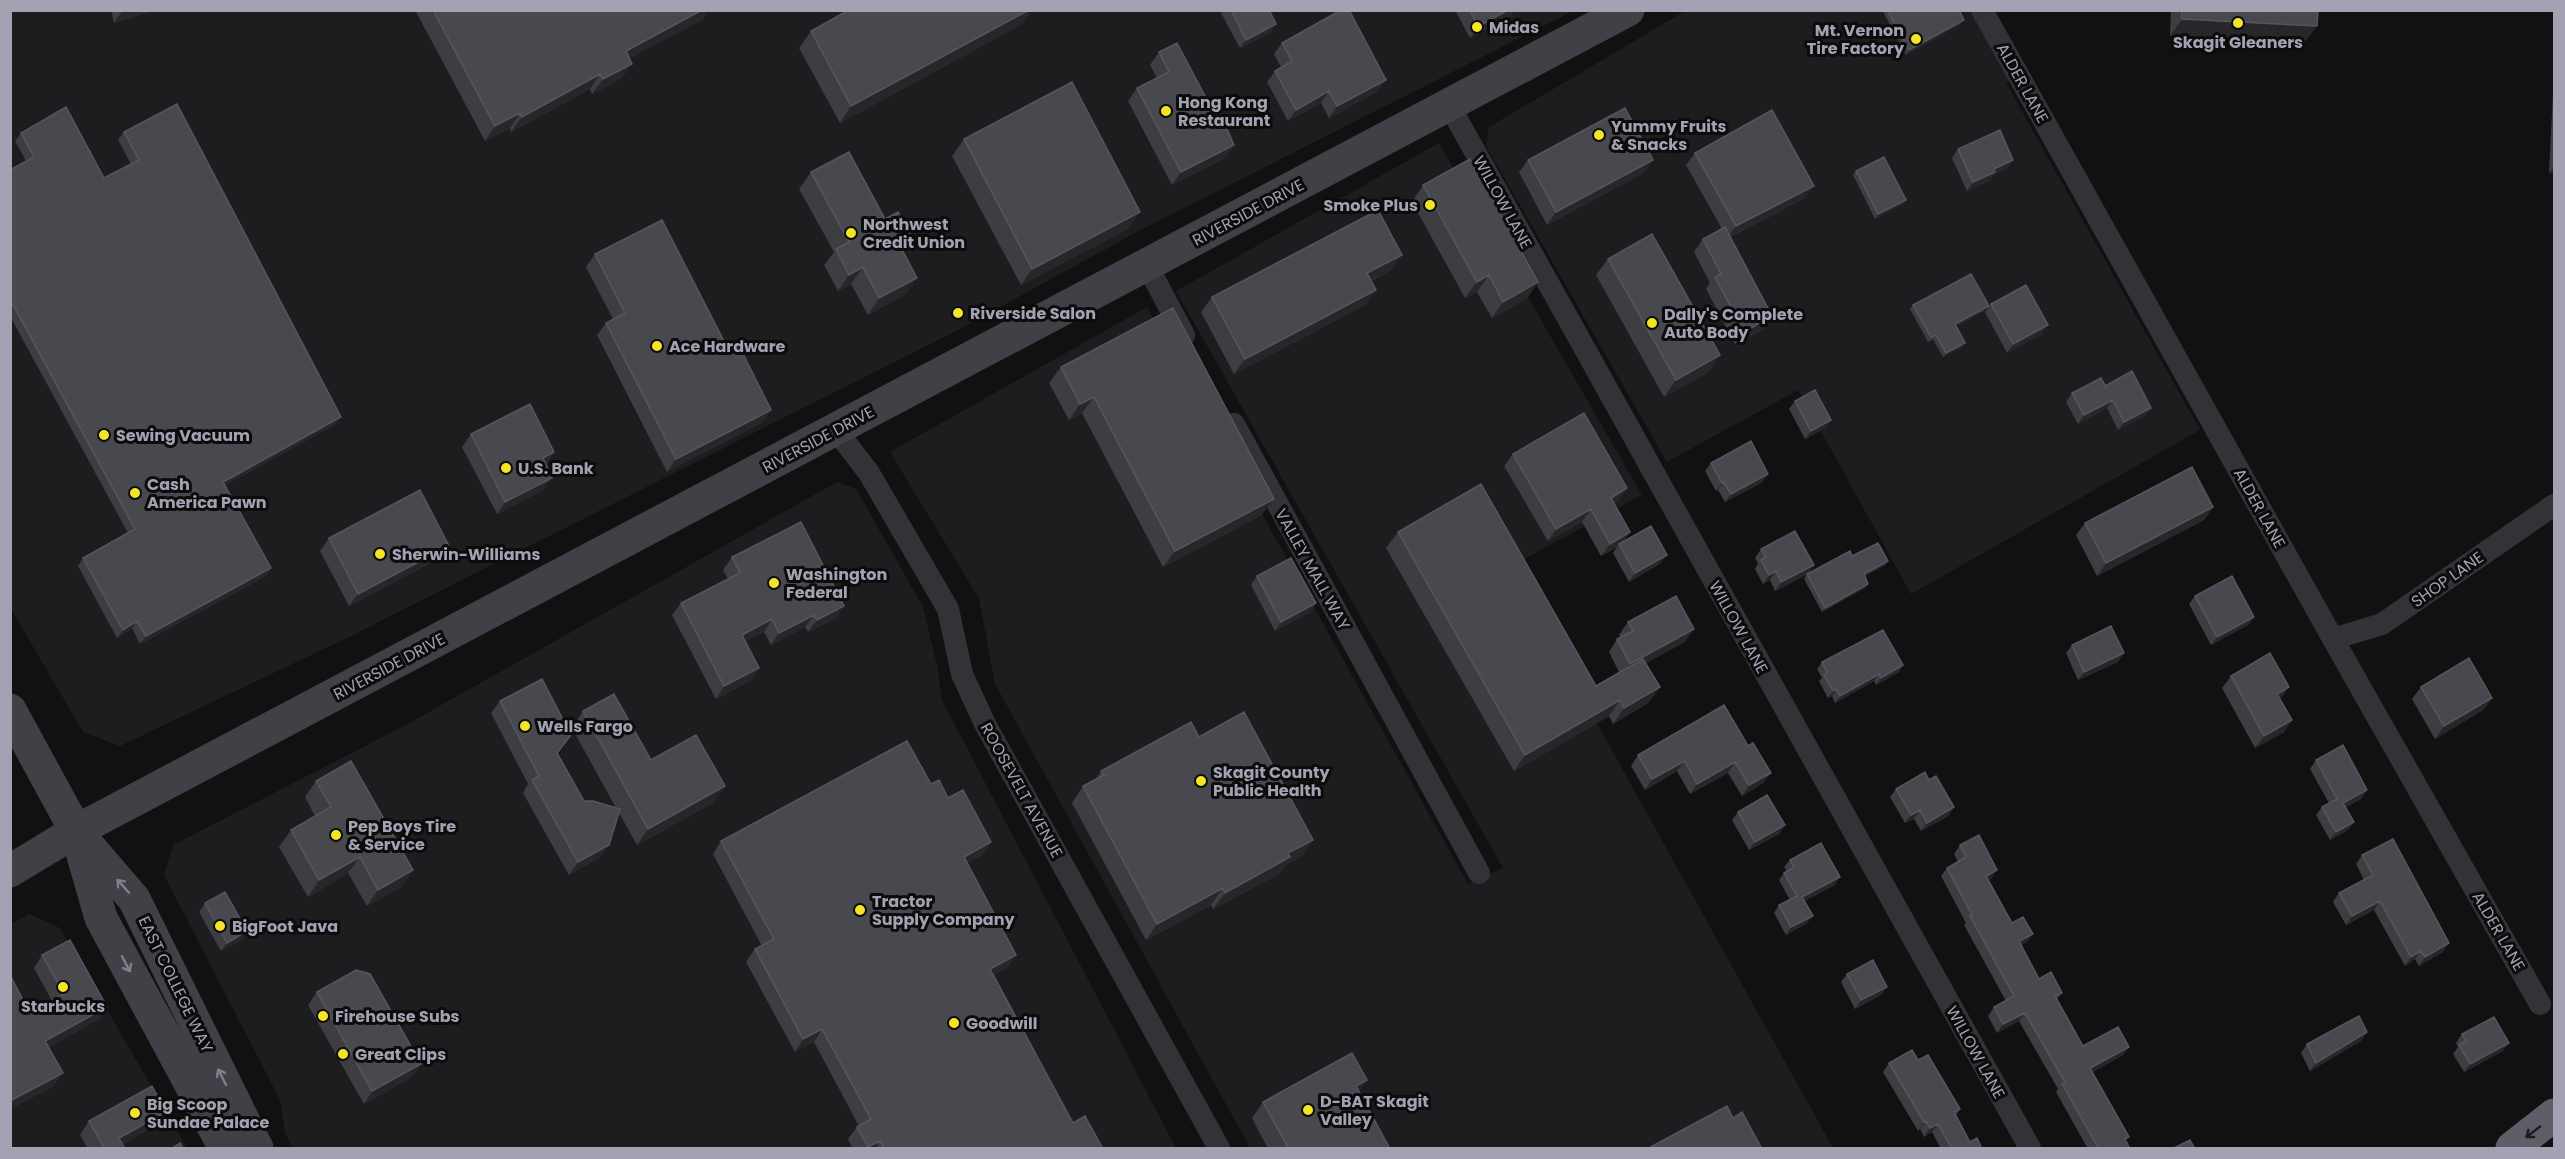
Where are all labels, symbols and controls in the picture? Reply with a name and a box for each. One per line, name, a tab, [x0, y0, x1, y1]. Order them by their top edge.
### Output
place label: Midas	[1489, 16, 1539, 39]
marker: Skagit Gleaners	[2231, 16, 2245, 30]
place label: Mt. Vernon Tire Factory	[1807, 19, 1905, 60]
marker: Midas	[1470, 20, 1484, 34]
place label: Skagit Gleaners	[2173, 31, 2303, 54]
marker: Mt. Vernon Tire Factory	[1909, 32, 1923, 46]
street label: ALDER LANE	[1991, 39, 2054, 127]
place label: Hong Kong Restaurant	[1178, 91, 1270, 132]
marker: Hong Kong Restaurant	[1159, 104, 1173, 118]
place label: Yummy Fruits & Snacks	[1611, 115, 1727, 156]
marker: Yummy Fruits & Snacks	[1592, 128, 1606, 142]
street label: WILLOW LANE	[1468, 152, 1538, 253]
street label: RIVERSIDE DRIVE	[1188, 173, 1308, 252]
place label: Smoke Plus	[1323, 194, 1418, 217]
marker: Smoke Plus	[1423, 198, 1437, 212]
place label: Northwest Credit Union	[863, 213, 965, 254]
marker: Northwest Credit Union	[844, 226, 858, 240]
place label: Riverside Salon	[970, 302, 1096, 325]
place label: Dally's Complete Auto Body	[1664, 303, 1803, 344]
marker: Riverside Salon	[951, 306, 965, 320]
marker: Dally's Complete Auto Body	[1645, 316, 1659, 330]
place label: Ace Hardware	[669, 335, 786, 358]
marker: Ace Hardware	[650, 339, 664, 353]
street label: RIVERSIDE DRIVE	[758, 400, 878, 479]
place label: Sewing Vacuum	[116, 424, 250, 447]
marker: Sewing Vacuum	[97, 428, 111, 442]
place label: U.S. Bank	[518, 457, 594, 480]
marker: U.S. Bank	[499, 461, 513, 475]
street label: ALDER LANE	[2228, 464, 2291, 552]
place label: Cash America Pawn	[147, 473, 267, 514]
marker: Cash America Pawn	[128, 486, 142, 500]
street label: VALLEY MALL WAY	[1270, 504, 1356, 635]
place label: Sherwin-Williams	[392, 543, 540, 566]
street label: SHOP LANE	[2406, 546, 2488, 613]
marker: Sherwin-Williams	[373, 547, 387, 561]
place label: Washington Federal	[786, 563, 887, 604]
marker: Washington Federal	[767, 576, 781, 590]
street label: WILLOW LANE	[1704, 577, 1774, 678]
street label: RIVERSIDE DRIVE	[329, 627, 449, 706]
place label: Wells Fargo	[537, 715, 633, 738]
street label: ROOSEVELT AVENUE	[975, 718, 1068, 862]
marker: Wells Fargo	[518, 719, 532, 733]
place label: Skagit County Public Health	[1213, 761, 1331, 802]
marker: Skagit County Public Health	[1194, 774, 1208, 788]
place label: Pep Boys Tire & Service	[348, 815, 456, 856]
marker: Pep Boys Tire & Service	[329, 828, 343, 842]
one-way arrow	[116, 879, 130, 894]
street label: ALDER LANE	[2467, 887, 2531, 975]
place label: Tractor Supply Company	[872, 890, 1015, 931]
marker: Tractor Supply Company	[853, 903, 867, 917]
street label: EAST COLLEGE WAY	[133, 912, 219, 1057]
place label: BigFoot Java	[232, 915, 338, 938]
marker: BigFoot Java	[213, 919, 227, 933]
one-way arrow	[120, 955, 132, 972]
marker: Starbucks	[56, 980, 70, 994]
place label: Starbucks	[21, 995, 105, 1018]
street label: WILLOW LANE	[1941, 1002, 2011, 1103]
place label: Firehouse Subs	[335, 1005, 460, 1028]
marker: Firehouse Subs	[316, 1009, 330, 1023]
place label: Goodwill	[966, 1012, 1037, 1035]
marker: Goodwill	[947, 1016, 961, 1030]
place label: Great Clips	[355, 1043, 446, 1066]
marker: Great Clips	[336, 1047, 350, 1061]
one-way arrow	[216, 1069, 227, 1087]
place label: D-BAT Skagit Valley	[1320, 1090, 1429, 1131]
place label: Big Scoop Sundae Palace	[147, 1093, 269, 1134]
marker: D-BAT Skagit Valley	[1301, 1103, 1315, 1117]
marker: Big Scoop Sundae Palace	[128, 1106, 142, 1120]
one-way arrow	[2525, 1125, 2541, 1138]

